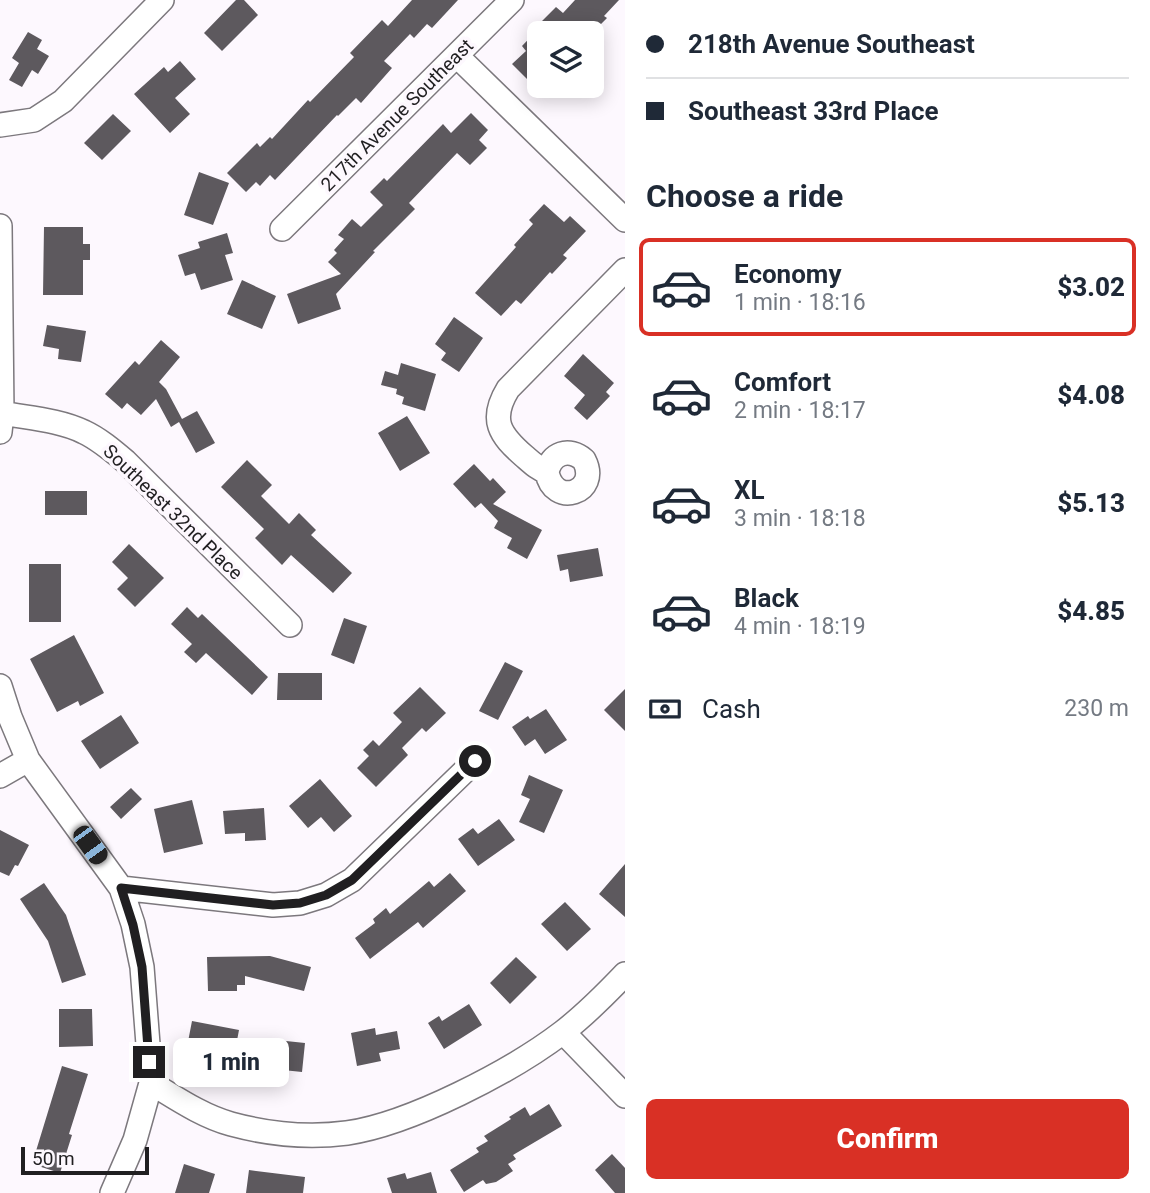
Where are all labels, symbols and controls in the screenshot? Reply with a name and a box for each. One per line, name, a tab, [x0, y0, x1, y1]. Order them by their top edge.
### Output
map controls	[527, 21, 604, 98]
button: layers	[527, 21, 604, 98]
text: 218th Avenue Southeast	[688, 29, 975, 59]
street label: 217th Avenue Southeast	[316, 34, 478, 196]
text: Southeast 33rd Place	[688, 96, 939, 126]
text: Choose a ride	[646, 177, 843, 215]
icon: car	[650, 256, 713, 319]
text: Economy	[734, 259, 841, 289]
text: $3.02	[1057, 272, 1125, 302]
text: 1 min · 18:16	[734, 289, 866, 316]
icon: car	[650, 364, 713, 427]
text: Comfort	[734, 367, 831, 397]
text: $4.08	[1057, 380, 1125, 410]
text: 2 min · 18:17	[734, 397, 866, 424]
street label: Southeast 32nd Place	[99, 440, 247, 584]
icon: car	[650, 472, 713, 535]
text: XL	[734, 475, 765, 505]
text: $5.13	[1057, 488, 1125, 518]
text: 3 min · 18:18	[734, 505, 866, 532]
icon: car	[650, 580, 713, 643]
text: Black	[734, 583, 799, 613]
text: $4.85	[1057, 596, 1125, 626]
text: 4 min · 18:19	[734, 613, 866, 640]
icon: cash	[646, 690, 684, 728]
text: Cash	[702, 694, 761, 724]
text: 230 m	[1064, 695, 1129, 722]
route start	[459, 745, 491, 777]
car	[70, 822, 111, 868]
callout: 1 min	[174, 1038, 289, 1086]
route end	[133, 1046, 165, 1078]
text: 1 min	[202, 1049, 260, 1076]
button: Confirm	[646, 1099, 1129, 1179]
scale bar	[21, 1144, 149, 1176]
text: 50 m	[32, 1147, 75, 1170]

